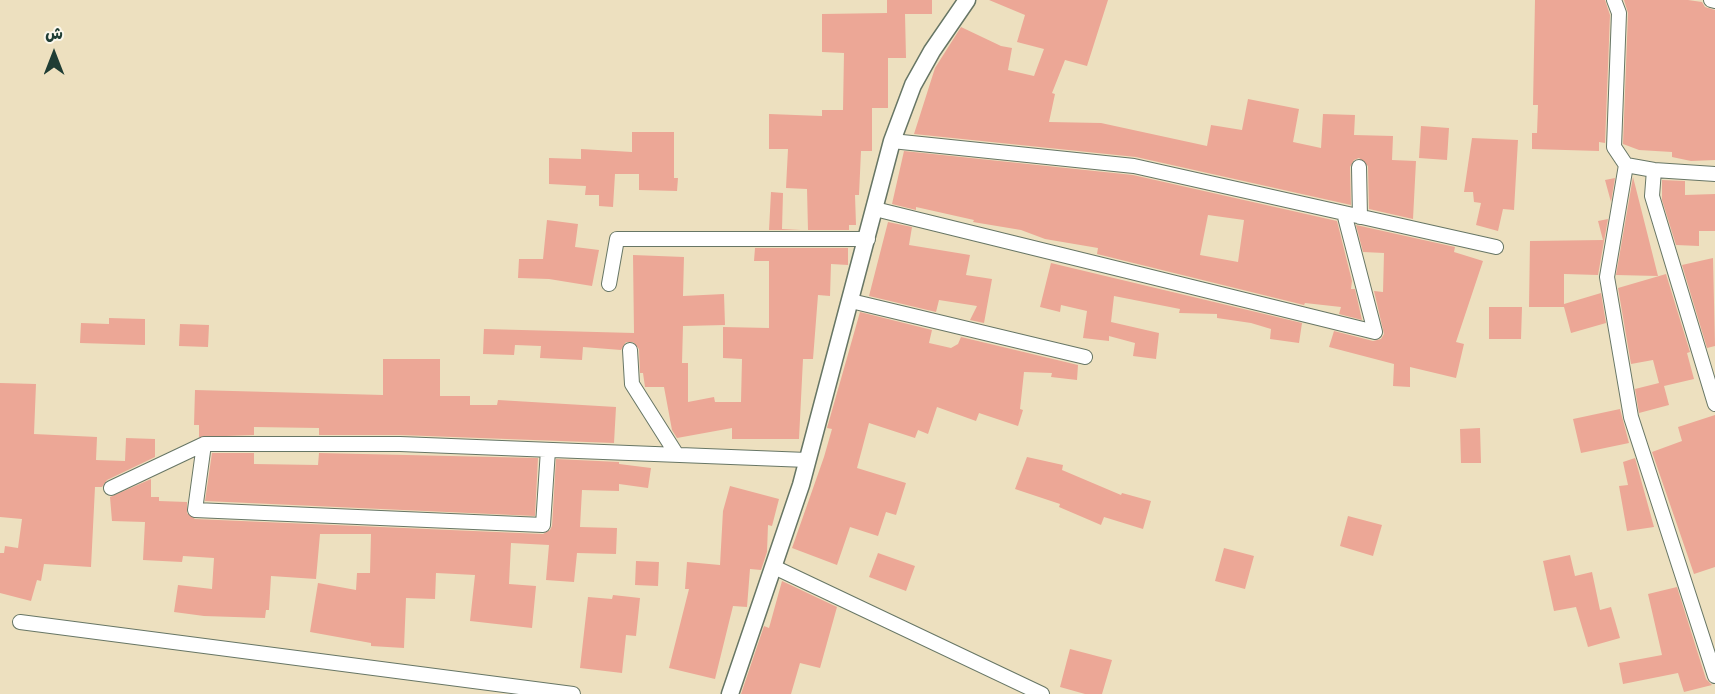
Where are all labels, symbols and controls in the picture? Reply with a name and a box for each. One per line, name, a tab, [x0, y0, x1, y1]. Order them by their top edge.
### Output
north arrow	[24, 24, 84, 84]
text: ش	[45, 24, 63, 47]

